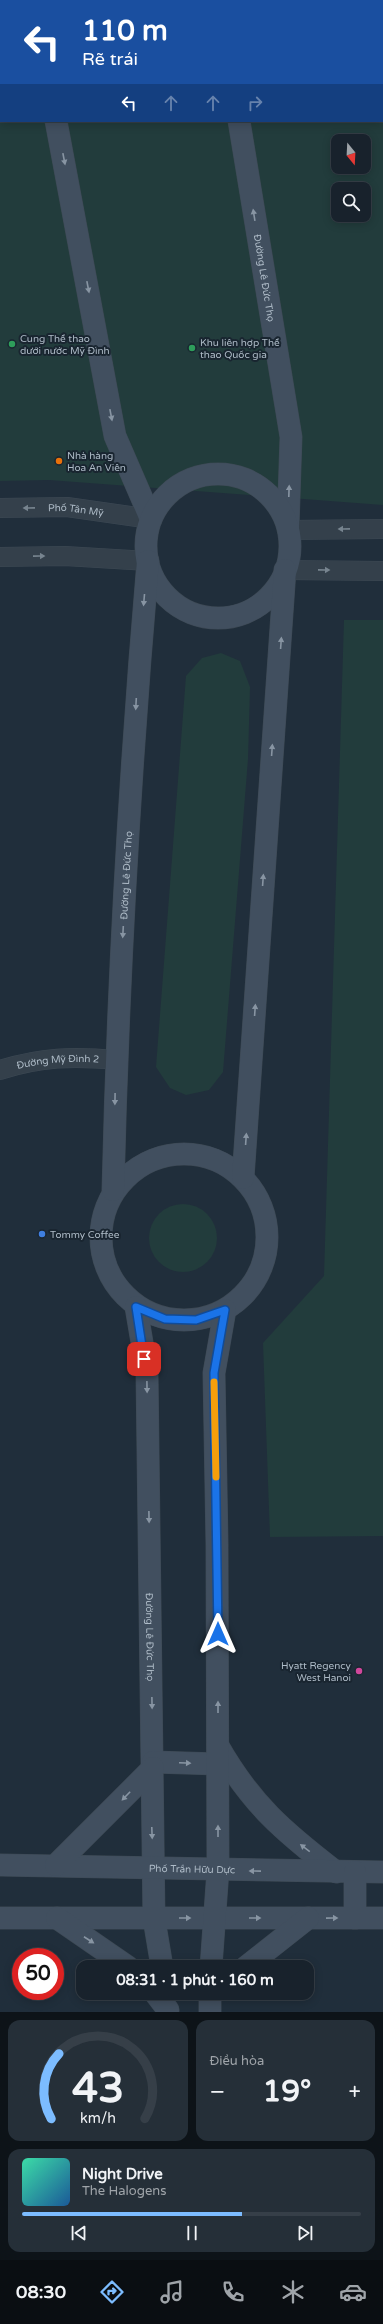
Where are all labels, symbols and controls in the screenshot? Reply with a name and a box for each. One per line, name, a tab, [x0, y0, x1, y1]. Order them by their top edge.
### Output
text: 110 m	[82, 14, 168, 48]
icon: left	[16, 16, 68, 68]
text: Rẽ trái	[82, 48, 138, 70]
icon: left	[118, 92, 140, 114]
icon: ahead	[160, 92, 182, 114]
icon: ahead	[202, 92, 224, 114]
icon: right	[244, 92, 266, 114]
north arrow	[331, 134, 371, 174]
map controls	[331, 134, 371, 222]
one-way arrow	[61, 153, 67, 165]
button: search	[331, 182, 371, 222]
one-way arrow	[251, 208, 257, 221]
street label: Đường Lê Đức Thọ	[251, 233, 277, 323]
one-way arrow	[85, 281, 91, 293]
place label: Cung Thể thao dưới nước Mỹ Đình	[20, 333, 110, 357]
place label: Khu liên hợp Thể thao Quốc gia	[200, 337, 280, 361]
marker: Cung Thể thao dưới nước Mỹ Đình	[7, 339, 17, 349]
marker: Khu liên hợp Thể thao Quốc gia	[187, 343, 197, 353]
one-way arrow	[109, 409, 115, 421]
place label: Nhà hàng Hoa An Viên	[67, 450, 126, 474]
marker: Nhà hàng Hoa An Viên	[54, 456, 64, 466]
one-way arrow	[286, 484, 292, 497]
street label: Phố Tân Mỹ	[48, 502, 105, 519]
one-way arrow	[22, 505, 35, 511]
one-way arrow	[337, 526, 350, 532]
one-way arrow	[33, 553, 46, 559]
one-way arrow	[318, 567, 331, 573]
one-way arrow	[141, 594, 148, 606]
one-way arrow	[277, 637, 284, 649]
one-way arrow	[133, 698, 139, 711]
one-way arrow	[269, 744, 276, 756]
street label: Đường Lê Đức Thọ	[118, 831, 135, 920]
one-way arrow	[260, 874, 267, 886]
one-way arrow	[120, 926, 127, 938]
one-way arrow	[251, 1004, 258, 1016]
street label: Đường Mỹ Đình 2	[16, 1053, 100, 1072]
one-way arrow	[112, 1093, 118, 1106]
one-way arrow	[242, 1133, 249, 1145]
marker: Tommy Coffee	[37, 1229, 47, 1239]
place label: Tommy Coffee	[50, 1229, 120, 1241]
pin	[127, 1342, 161, 1376]
icon: arrive	[133, 1348, 155, 1370]
one-way arrow	[144, 1381, 150, 1394]
one-way arrow	[146, 1511, 152, 1524]
street label: Đường Lê Đức Thọ	[143, 1593, 156, 1681]
position arrow	[197, 1613, 239, 1655]
place label: Hyatt Regency West Hanoi	[281, 1660, 352, 1684]
marker: Hyatt Regency West Hanoi	[354, 1666, 364, 1676]
one-way arrow	[149, 1697, 155, 1710]
one-way arrow	[215, 1700, 221, 1713]
one-way arrow	[179, 1760, 192, 1766]
one-way arrow	[121, 1791, 131, 1801]
one-way arrow	[215, 1824, 221, 1837]
one-way arrow	[148, 1827, 155, 1839]
one-way arrow	[299, 1844, 310, 1852]
street label: Phố Trần Hữu Dực	[149, 1863, 235, 1876]
one-way arrow	[249, 1867, 261, 1874]
one-way arrow	[179, 1915, 191, 1922]
one-way arrow	[249, 1915, 262, 1921]
one-way arrow	[326, 1915, 339, 1921]
one-way arrow	[84, 1936, 95, 1943]
speed limit sign: 50	[12, 1948, 64, 2000]
text: 08:31 · 1 phút · 160 m	[116, 1971, 274, 1989]
text: Điều hòa	[210, 2053, 264, 2069]
text: 43	[72, 2063, 124, 2113]
text: 19°	[262, 2073, 311, 2110]
text: −	[210, 2079, 225, 2105]
text: +	[349, 2079, 361, 2105]
text: km/h	[80, 2109, 116, 2126]
text: Night Drive	[82, 2165, 163, 2183]
text: The Halogens	[82, 2183, 166, 2199]
icon: previous	[68, 2222, 90, 2244]
icon: pause	[181, 2222, 203, 2244]
icon: next	[294, 2222, 316, 2244]
icon: directions	[98, 2278, 126, 2306]
icon: music	[158, 2278, 186, 2306]
icon: phone	[219, 2278, 247, 2306]
icon: climate	[279, 2278, 307, 2306]
icon: car	[339, 2278, 367, 2306]
text: 08:30	[16, 2281, 66, 2303]

